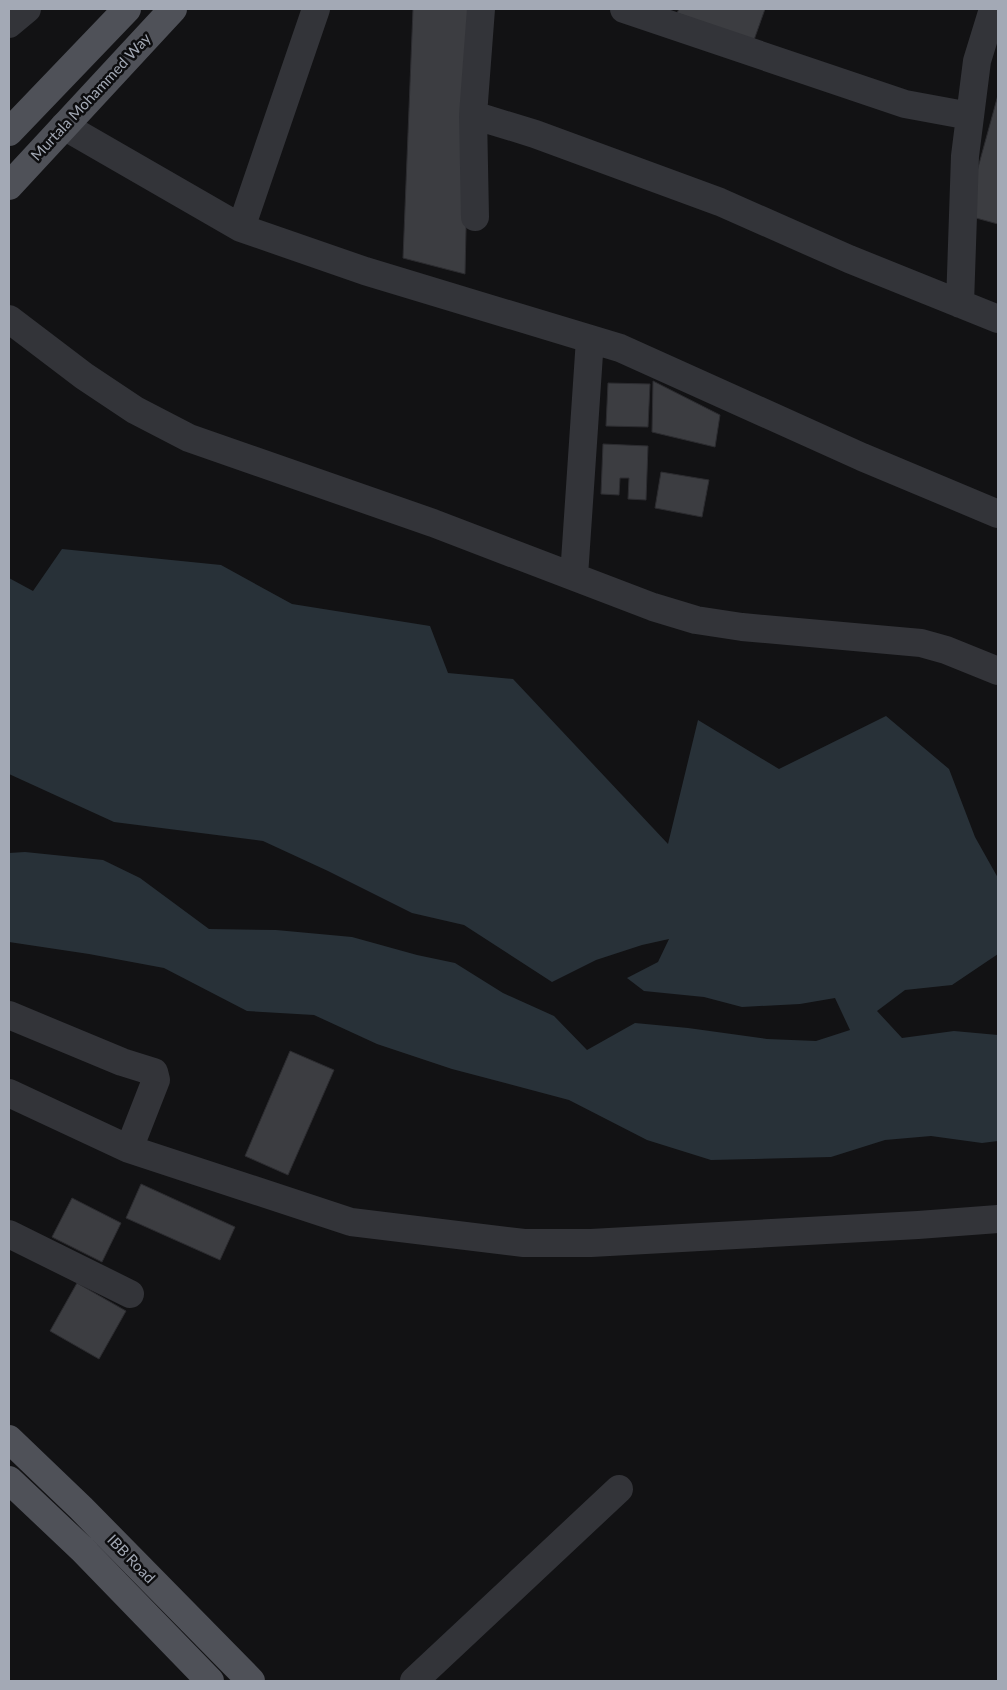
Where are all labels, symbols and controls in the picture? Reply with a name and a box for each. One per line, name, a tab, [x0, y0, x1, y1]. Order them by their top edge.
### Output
street label: Murtala Mohammed Way	[27, 29, 154, 164]
street label: IBB Road	[104, 1530, 159, 1586]

